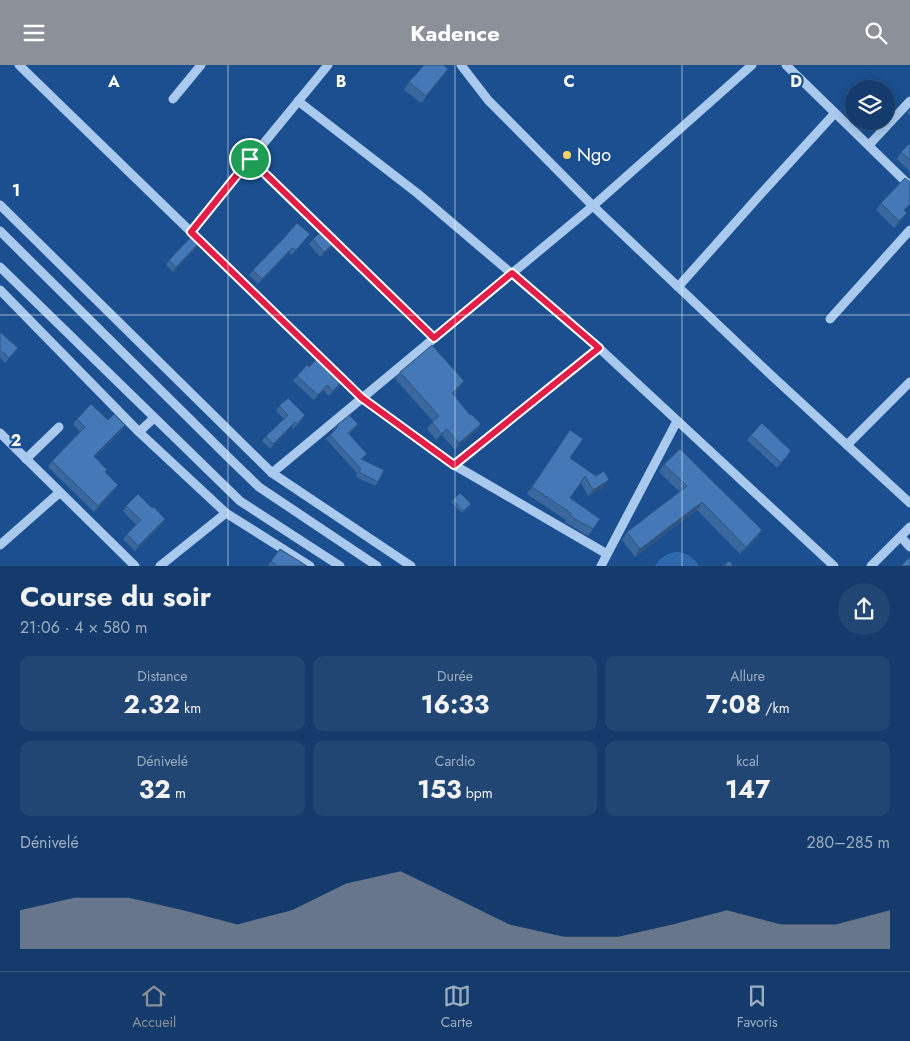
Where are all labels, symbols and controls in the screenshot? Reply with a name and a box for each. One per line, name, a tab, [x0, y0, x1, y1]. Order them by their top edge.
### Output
text: Kadence	[410, 17, 500, 49]
icon: menu	[20, 19, 48, 47]
icon: search	[862, 19, 890, 47]
text: A	[107, 70, 120, 93]
text: B	[336, 70, 346, 93]
text: C	[563, 70, 575, 93]
text: D	[790, 70, 802, 93]
map controls	[845, 80, 895, 130]
button: layers	[845, 80, 895, 130]
pin	[229, 138, 271, 180]
place label: Ngo	[577, 142, 611, 168]
icon: arrive	[236, 145, 264, 173]
marker: Ngo	[561, 149, 573, 161]
text: 1	[12, 179, 20, 202]
text: 2	[11, 429, 21, 452]
text: Course du soir	[20, 576, 211, 617]
button: share	[838, 583, 890, 635]
text: 21:06 · 4 × 580 m	[20, 616, 147, 639]
text: Distance	[137, 666, 187, 686]
text: Durée	[437, 666, 473, 686]
text: Allure	[730, 666, 765, 686]
text: 2.32	[123, 686, 180, 722]
text: 16:33	[421, 686, 489, 722]
text: 7:08	[706, 686, 761, 722]
text: km	[180, 698, 201, 718]
text: /km	[761, 698, 790, 718]
text: Dénivelé	[137, 751, 188, 771]
text: Cardio	[435, 751, 475, 771]
text: kcal	[736, 751, 759, 771]
text: 32	[139, 771, 171, 807]
text: 153	[417, 771, 462, 807]
text: 147	[725, 771, 770, 807]
text: m	[171, 783, 186, 803]
text: bpm	[462, 783, 493, 803]
text: Dénivelé	[20, 831, 79, 854]
text: 280–285 m	[807, 831, 890, 854]
tab: Accueil	[132, 982, 176, 1032]
tab: Carte	[441, 982, 472, 1032]
tab: Favoris	[737, 982, 778, 1032]

